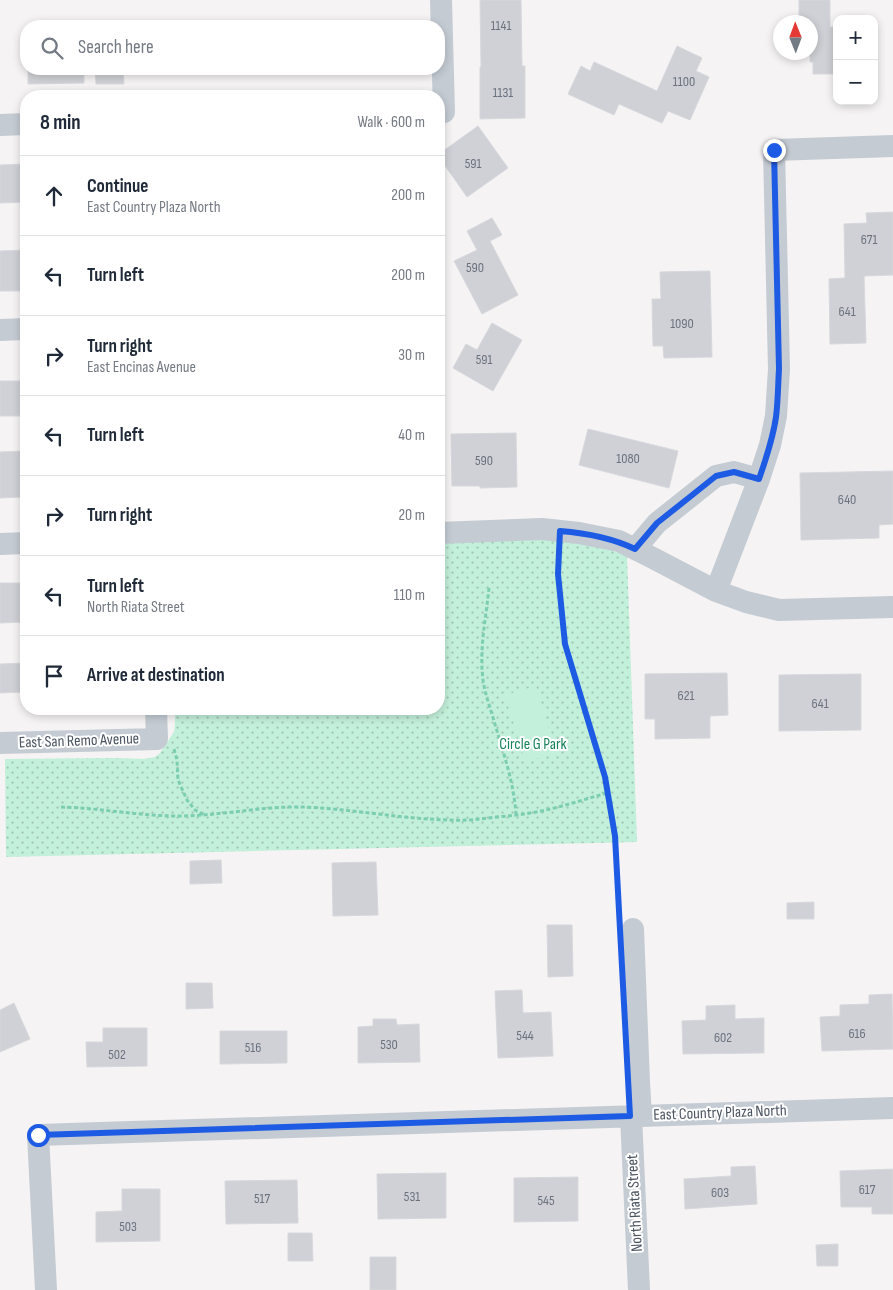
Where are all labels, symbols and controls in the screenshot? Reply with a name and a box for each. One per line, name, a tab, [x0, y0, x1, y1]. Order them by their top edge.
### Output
north arrow	[773, 15, 818, 60]
map controls	[833, 15, 878, 105]
button: +	[833, 15, 878, 60]
house number: 1141	[491, 17, 511, 34]
search box	[20, 20, 445, 75]
icon: search	[38, 34, 66, 62]
text: Search here	[78, 36, 154, 59]
button: −	[833, 60, 878, 105]
house number: 1100	[673, 73, 695, 90]
house number: 1131	[493, 84, 513, 101]
text: 8 min	[40, 110, 81, 135]
text: Walk · 600 m	[357, 113, 425, 132]
route end	[763, 139, 786, 162]
house number: 591	[465, 155, 481, 172]
text: Continue	[87, 175, 148, 198]
icon: ahead	[40, 182, 68, 210]
text: 200 m	[391, 186, 425, 205]
text: East Country Plaza North	[87, 198, 221, 217]
house number: 671	[861, 231, 877, 248]
house number: 590	[466, 259, 484, 276]
icon: left	[40, 262, 68, 290]
text: Turn left	[87, 264, 144, 287]
text: 200 m	[391, 266, 425, 285]
house number: 641	[838, 303, 856, 320]
house number: 1090	[670, 315, 694, 332]
text: Turn right	[87, 335, 152, 358]
icon: right	[40, 342, 68, 370]
text: 30 m	[398, 346, 425, 365]
house number: 591	[476, 351, 492, 368]
text: East Encinas Avenue	[87, 358, 196, 377]
icon: left	[40, 422, 68, 450]
text: Turn left	[87, 424, 144, 447]
text: 40 m	[398, 426, 425, 445]
house number: 1080	[616, 450, 640, 467]
house number: 590	[475, 452, 493, 469]
house number: 640	[838, 491, 856, 508]
icon: right	[40, 502, 68, 530]
text: Turn right	[87, 504, 152, 527]
text: 20 m	[398, 506, 425, 525]
text: Turn left	[87, 575, 144, 598]
icon: left	[40, 582, 68, 610]
text: 110 m	[394, 586, 425, 605]
text: North Riata Street	[87, 598, 185, 617]
icon: arrive	[40, 662, 68, 690]
text: Arrive at destination	[87, 664, 225, 687]
house number: 621	[678, 687, 695, 704]
house number: 641	[811, 695, 829, 712]
street label: East San Remo Avenue	[19, 729, 139, 753]
park label: Circle G Park	[499, 735, 567, 754]
house number: 616	[848, 1025, 866, 1042]
house number: 544	[516, 1027, 534, 1044]
house number: 602	[714, 1029, 732, 1046]
house number: 530	[380, 1036, 398, 1053]
house number: 516	[245, 1039, 261, 1056]
house number: 502	[108, 1046, 126, 1063]
street label: East Country Plaza North	[653, 1101, 787, 1125]
route start	[27, 1124, 50, 1147]
street label: North Riata Street	[623, 1154, 647, 1252]
house number: 617	[859, 1181, 876, 1198]
house number: 603	[711, 1184, 729, 1201]
house number: 531	[404, 1188, 420, 1205]
house number: 517	[254, 1190, 270, 1207]
house number: 545	[537, 1192, 555, 1209]
house number: 503	[119, 1218, 137, 1235]

